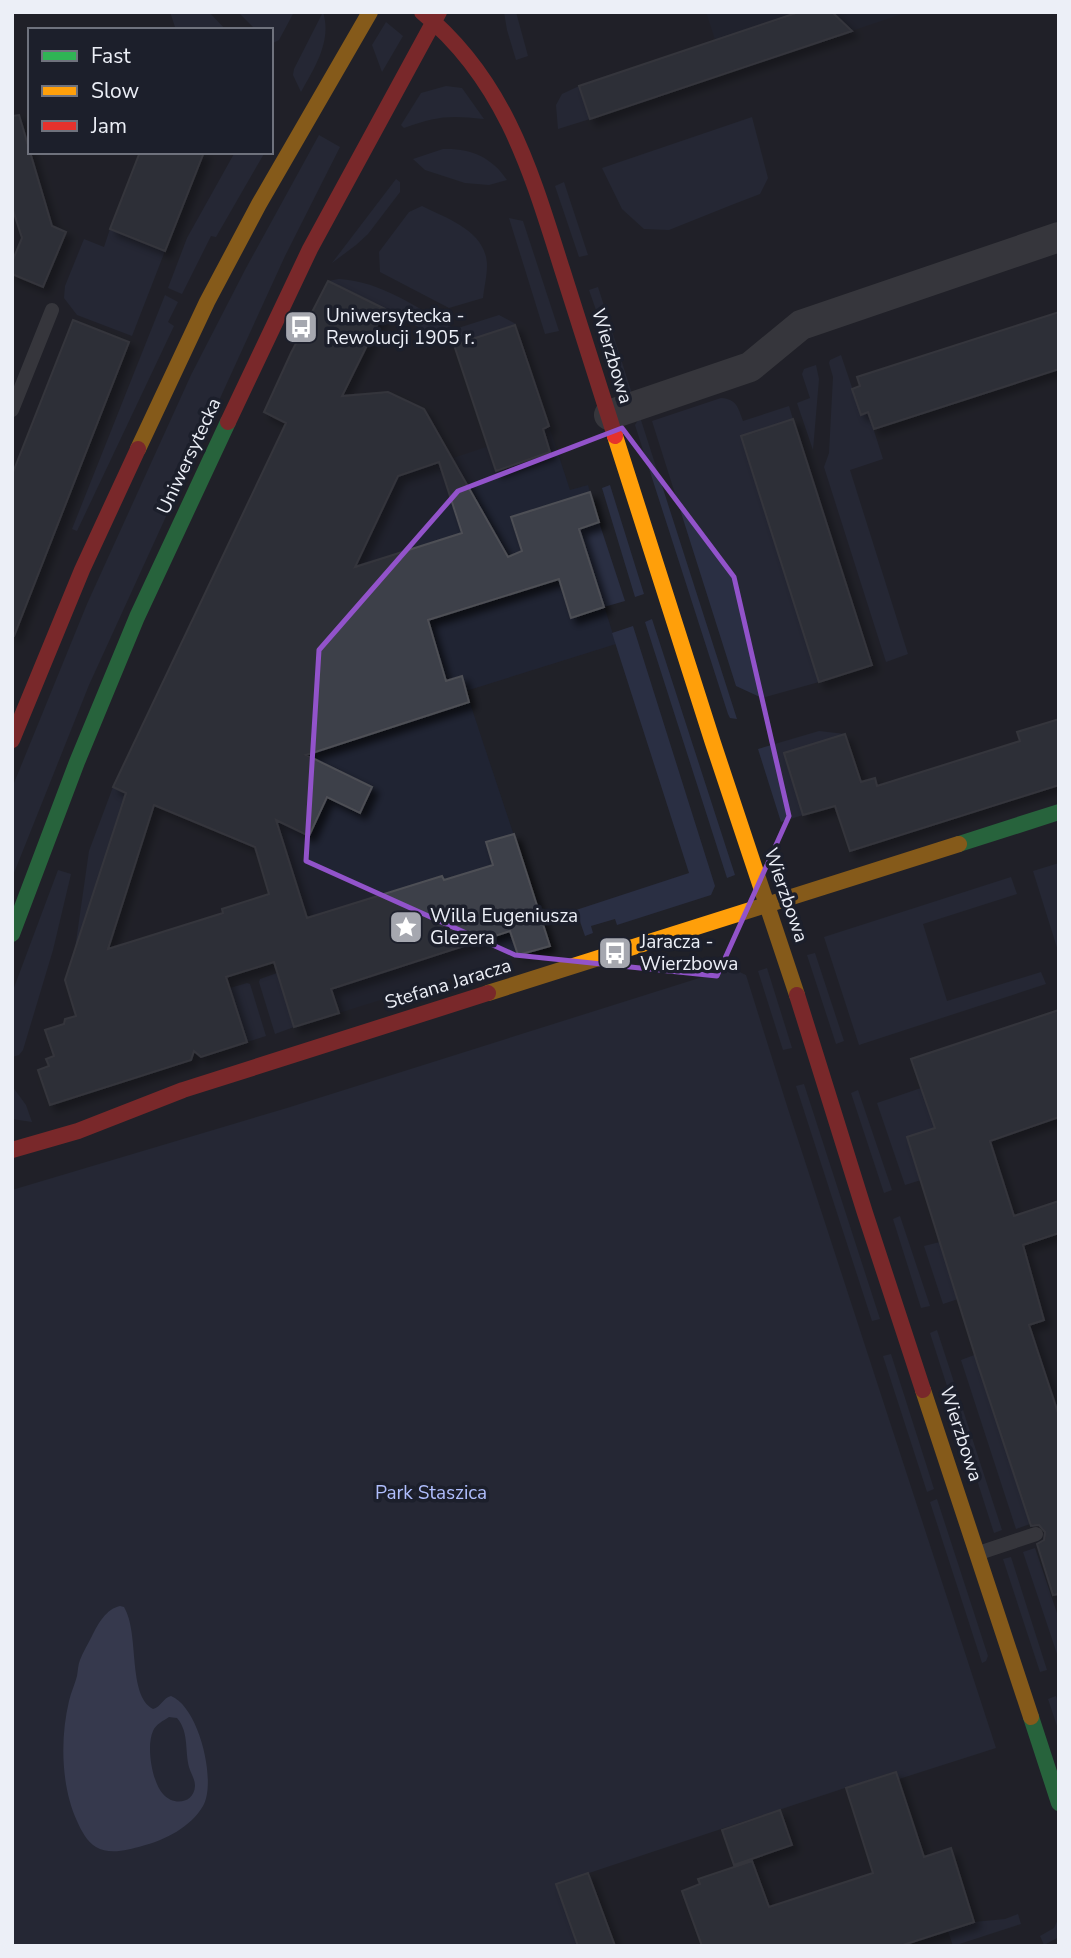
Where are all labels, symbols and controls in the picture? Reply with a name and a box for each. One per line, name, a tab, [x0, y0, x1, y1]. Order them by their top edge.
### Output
legend	[28, 28, 273, 154]
text: Fast	[91, 42, 131, 70]
text: Slow	[91, 77, 140, 105]
text: Jam	[90, 112, 127, 140]
place label: Uniwersytecka - Rewolucji 1905 r.	[326, 303, 475, 351]
street label: Wierzbowa	[585, 305, 639, 407]
bus stop icon: Uniwersytecka - Rewolucji 1905 r.	[282, 308, 320, 346]
street label: Uniwersytecka	[151, 394, 227, 518]
street label: Wierzbowa	[758, 844, 814, 946]
place label: Willa Eugeniusza Glezera	[430, 903, 578, 951]
place icon: Willa Eugeniusza Glezera	[387, 908, 425, 946]
place label: Jaracza - Wierzbowa	[639, 929, 738, 977]
bus stop icon: Jaracza - Wierzbowa	[596, 934, 634, 972]
street label: Stefana Jaracza	[382, 952, 514, 1016]
street label: Wierzbowa	[933, 1383, 989, 1485]
park label: Park Staszica	[375, 1480, 487, 1506]

